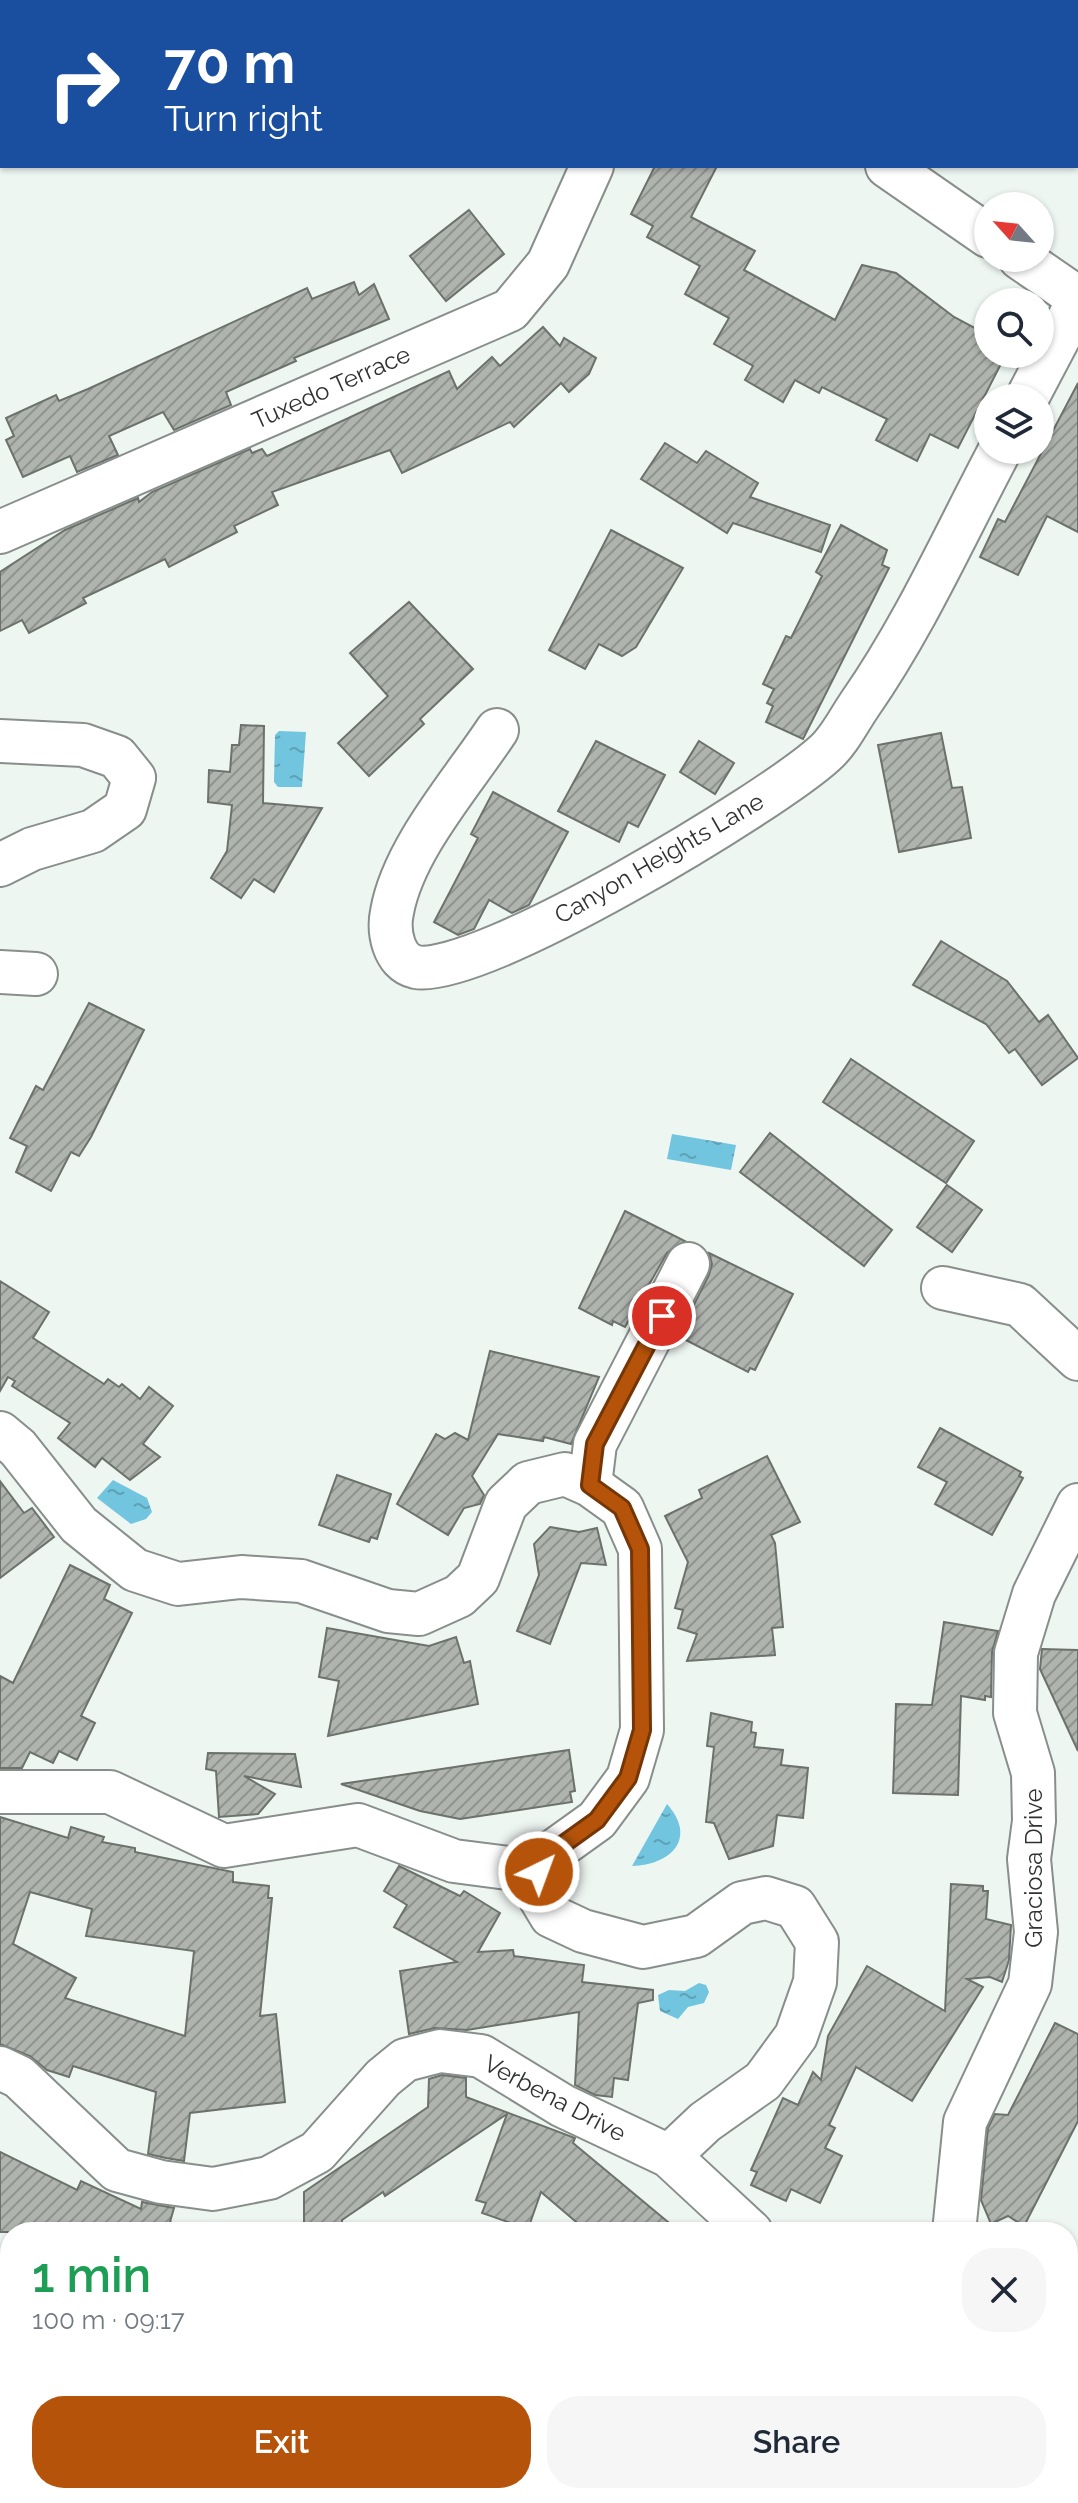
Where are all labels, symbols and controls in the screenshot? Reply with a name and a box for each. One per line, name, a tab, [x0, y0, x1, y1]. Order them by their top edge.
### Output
text: 70 m	[164, 30, 295, 96]
icon: right	[32, 32, 136, 136]
text: Turn right	[164, 97, 323, 139]
north arrow	[974, 192, 1054, 272]
map controls	[974, 192, 1054, 464]
button: search	[974, 288, 1054, 368]
street label: Tuxedo Terrace	[247, 339, 415, 435]
button: layers	[974, 384, 1054, 464]
street label: Canyon Heights Lane	[549, 786, 769, 930]
pin	[628, 1282, 696, 1350]
icon: arrive	[640, 1294, 684, 1338]
street label: Graciosa Drive	[1019, 1788, 1048, 1948]
position arrow	[497, 1830, 581, 1914]
street label: Verbena Drive	[479, 2048, 631, 2148]
text: 1 min	[32, 2247, 151, 2303]
button: close	[962, 2248, 1046, 2332]
text: 100 m · 09:17	[32, 2305, 185, 2335]
button: Exit	[32, 2396, 531, 2488]
button: Share	[547, 2396, 1046, 2488]

